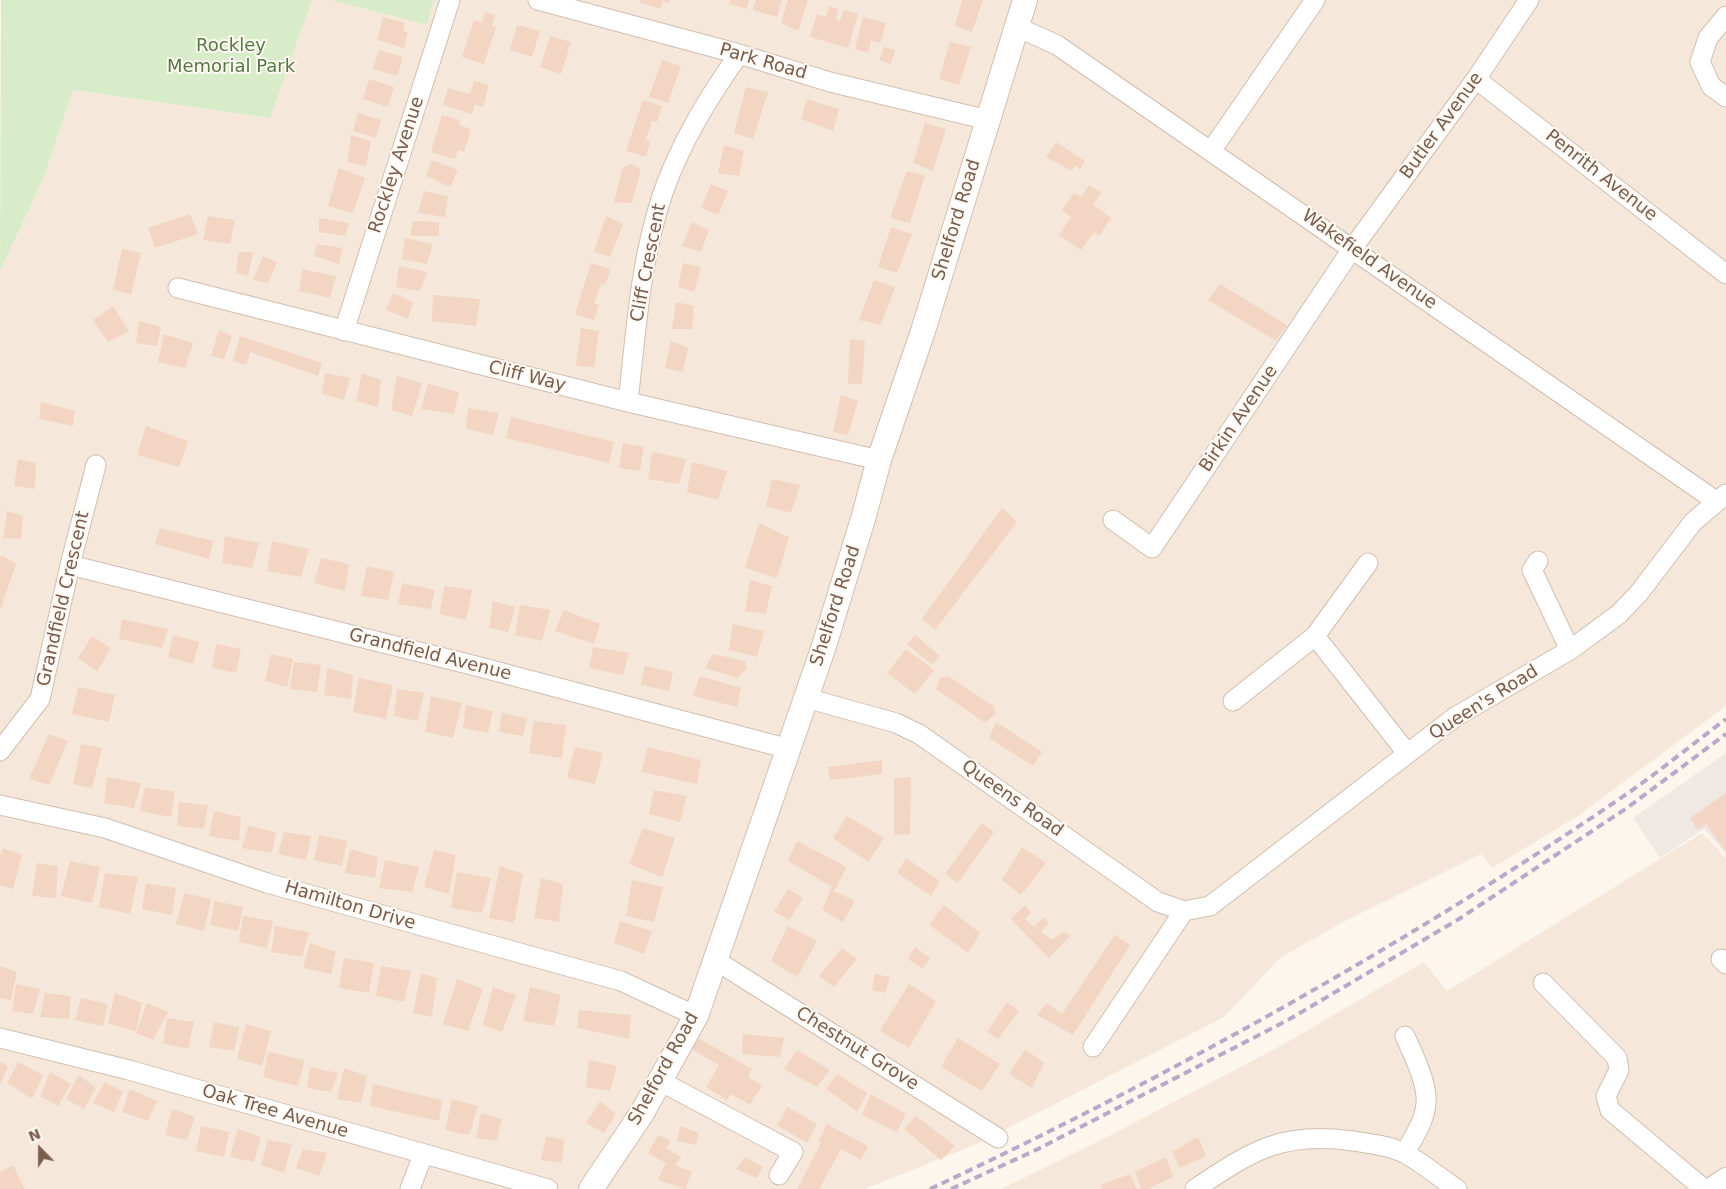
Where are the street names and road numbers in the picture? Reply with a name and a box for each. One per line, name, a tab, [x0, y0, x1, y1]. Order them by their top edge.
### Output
street label: Park Road	[717, 39, 809, 85]
street label: Butler Avenue	[1396, 68, 1488, 184]
street label: Rockley Avenue	[365, 94, 429, 236]
street label: Penrith Avenue	[1541, 126, 1661, 226]
street label: Shelford Road	[928, 157, 986, 283]
street label: Cliff Crescent	[627, 202, 671, 324]
street label: Wakefield Avenue	[1297, 205, 1441, 315]
street label: Cliff Way	[486, 357, 568, 397]
street label: Birkin Avenue	[1195, 361, 1283, 477]
street label: Grandfield Crescent	[33, 509, 95, 689]
street label: Shelford Road	[806, 543, 866, 669]
street label: Grandfield Avenue	[347, 624, 513, 686]
street label: Queen's Road	[1426, 661, 1542, 745]
street label: Queens Road	[957, 756, 1067, 842]
street label: Hamilton Drive	[282, 877, 418, 935]
street label: Chestnut Grove	[792, 1003, 922, 1095]
street label: Shelford Road	[624, 1009, 704, 1129]
street label: Oak Tree Avenue	[199, 1081, 351, 1143]

